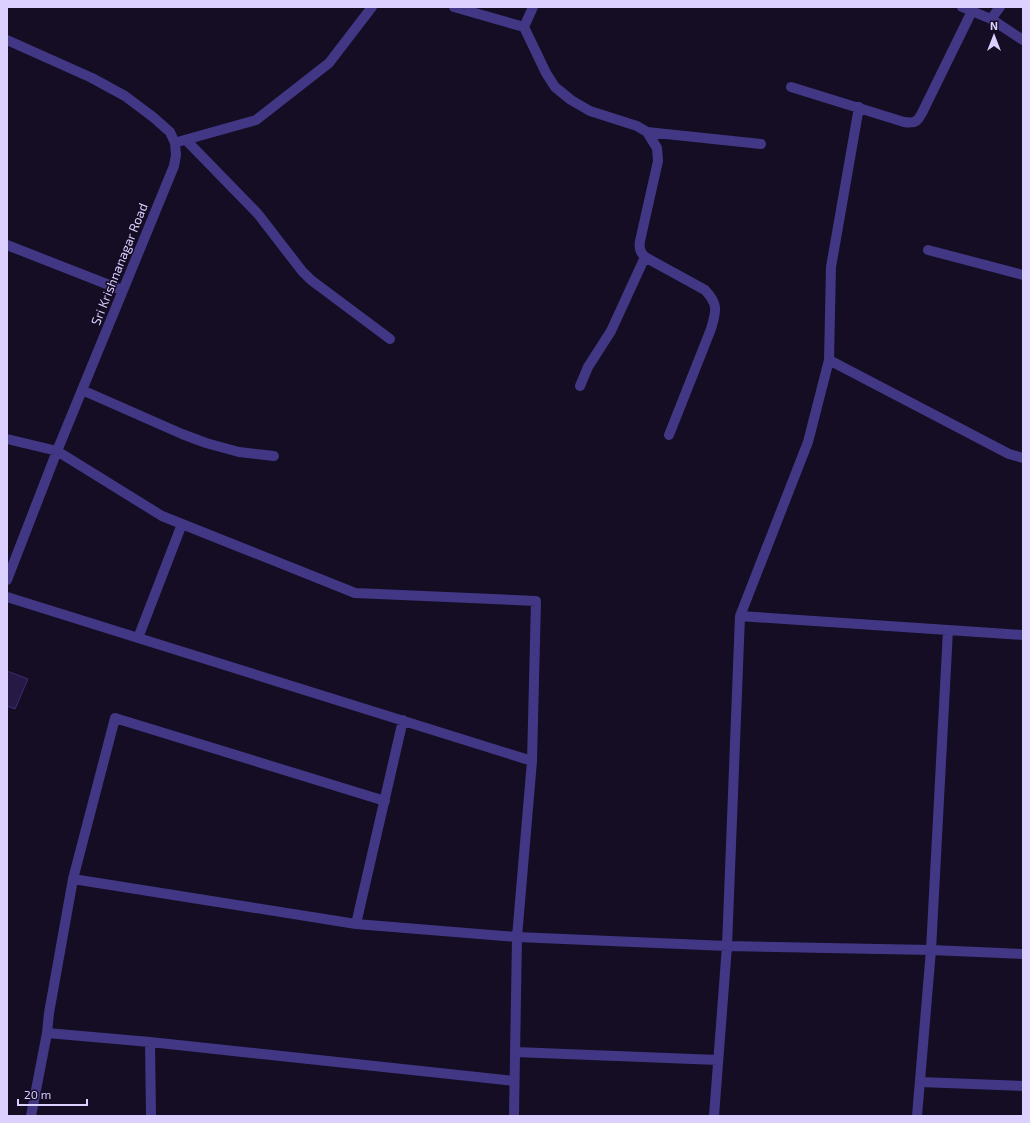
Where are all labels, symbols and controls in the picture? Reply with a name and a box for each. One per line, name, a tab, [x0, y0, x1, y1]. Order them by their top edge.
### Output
north arrow	[974, 16, 1014, 56]
text: N	[990, 19, 998, 32]
street label: Sri Krishnanagar Road	[87, 201, 151, 327]
scale bar	[18, 1081, 87, 1107]
text: 20 m	[24, 1087, 51, 1101]

